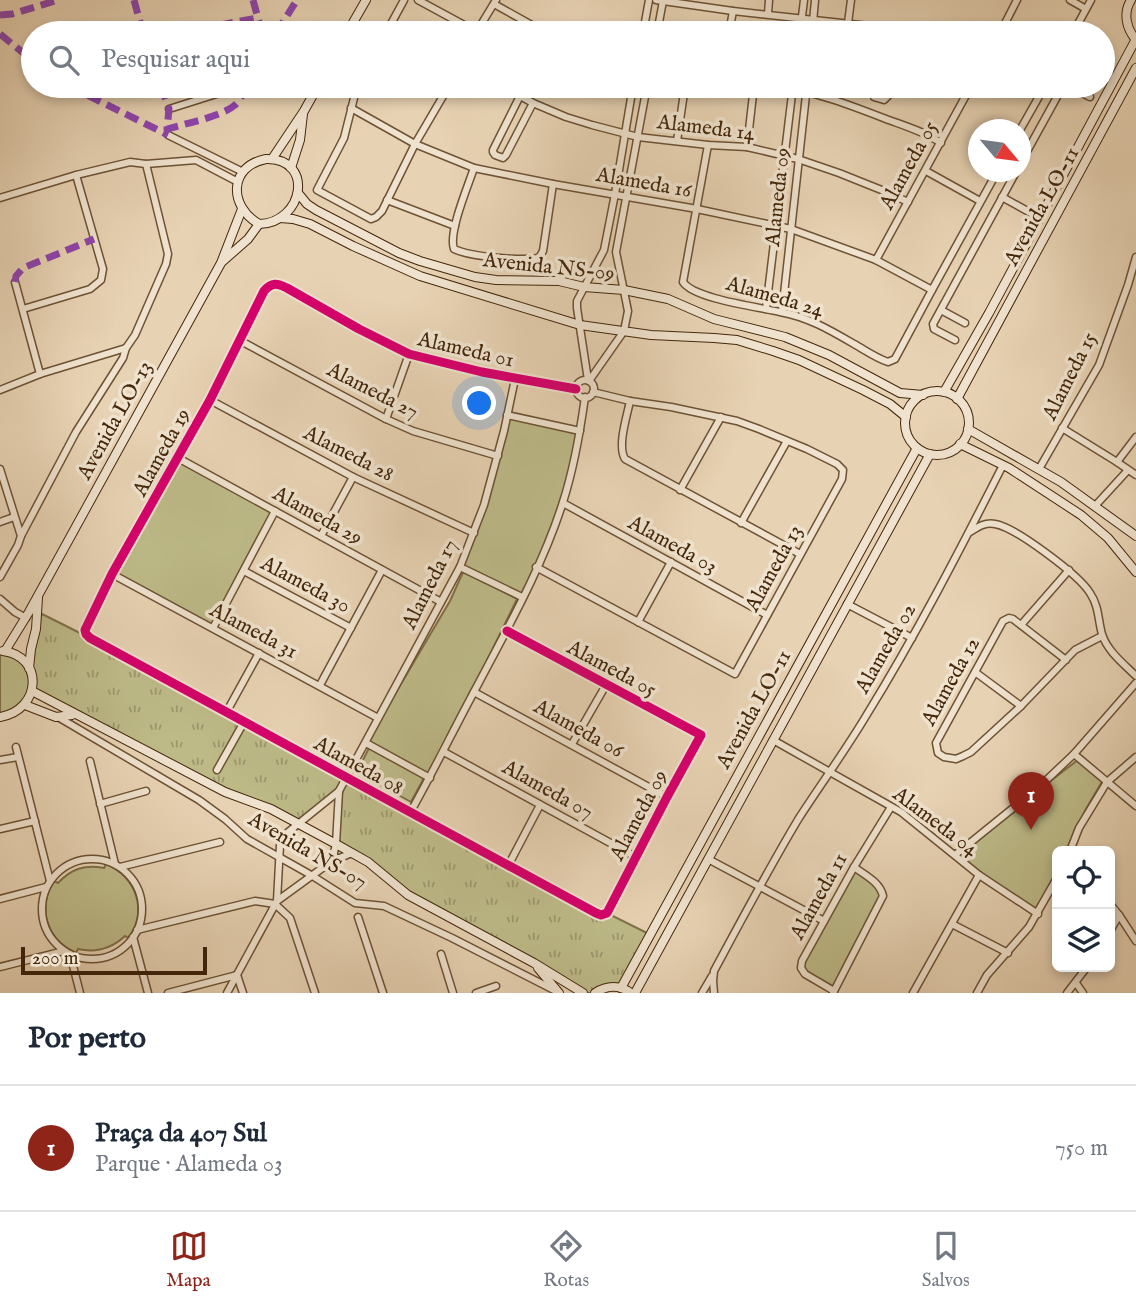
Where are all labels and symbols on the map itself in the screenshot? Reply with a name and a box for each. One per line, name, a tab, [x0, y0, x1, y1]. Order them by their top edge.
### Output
street label: Alameda 14	[655, 109, 757, 148]
street label: Alameda 05	[873, 116, 945, 216]
north arrow	[968, 119, 1031, 182]
street label: Avenida LO-11	[998, 142, 1086, 272]
street label: Alameda 09	[760, 146, 797, 249]
street label: Alameda 16	[593, 162, 695, 205]
street label: Avenida NS-09	[481, 247, 616, 288]
street label: Alameda 24	[722, 270, 827, 324]
street label: Alameda 01	[414, 326, 516, 375]
street label: Alameda 15	[1036, 328, 1104, 426]
street label: Avenida LO-13	[71, 356, 159, 486]
street label: Alameda 27	[321, 356, 423, 426]
your location	[462, 386, 496, 420]
street label: Alameda 19	[127, 404, 198, 502]
street label: Alameda 28	[298, 420, 398, 489]
street label: Alameda 29	[267, 480, 367, 552]
street label: Alameda 03	[622, 509, 722, 581]
street label: Alameda 13	[739, 520, 809, 618]
street label: Alameda 17	[396, 535, 464, 635]
street label: Alameda 30	[255, 550, 355, 620]
street label: Alameda 31	[204, 597, 302, 666]
street label: Alameda 02	[849, 599, 923, 700]
street label: Alameda 12	[915, 632, 987, 732]
street label: Alameda 05	[561, 634, 661, 704]
street label: Avenida LO-11	[710, 645, 798, 775]
street label: Alameda 06	[528, 693, 629, 766]
street label: Alameda 08	[308, 730, 408, 802]
street label: Alameda 07	[496, 754, 597, 826]
street label: Alameda 09	[604, 766, 675, 867]
pin: 1	[1008, 772, 1054, 830]
street label: Alameda 04	[886, 781, 984, 864]
street label: Avenida NS-07	[242, 806, 372, 896]
street label: Alameda 11	[784, 849, 854, 946]
scale bar	[21, 944, 206, 976]

